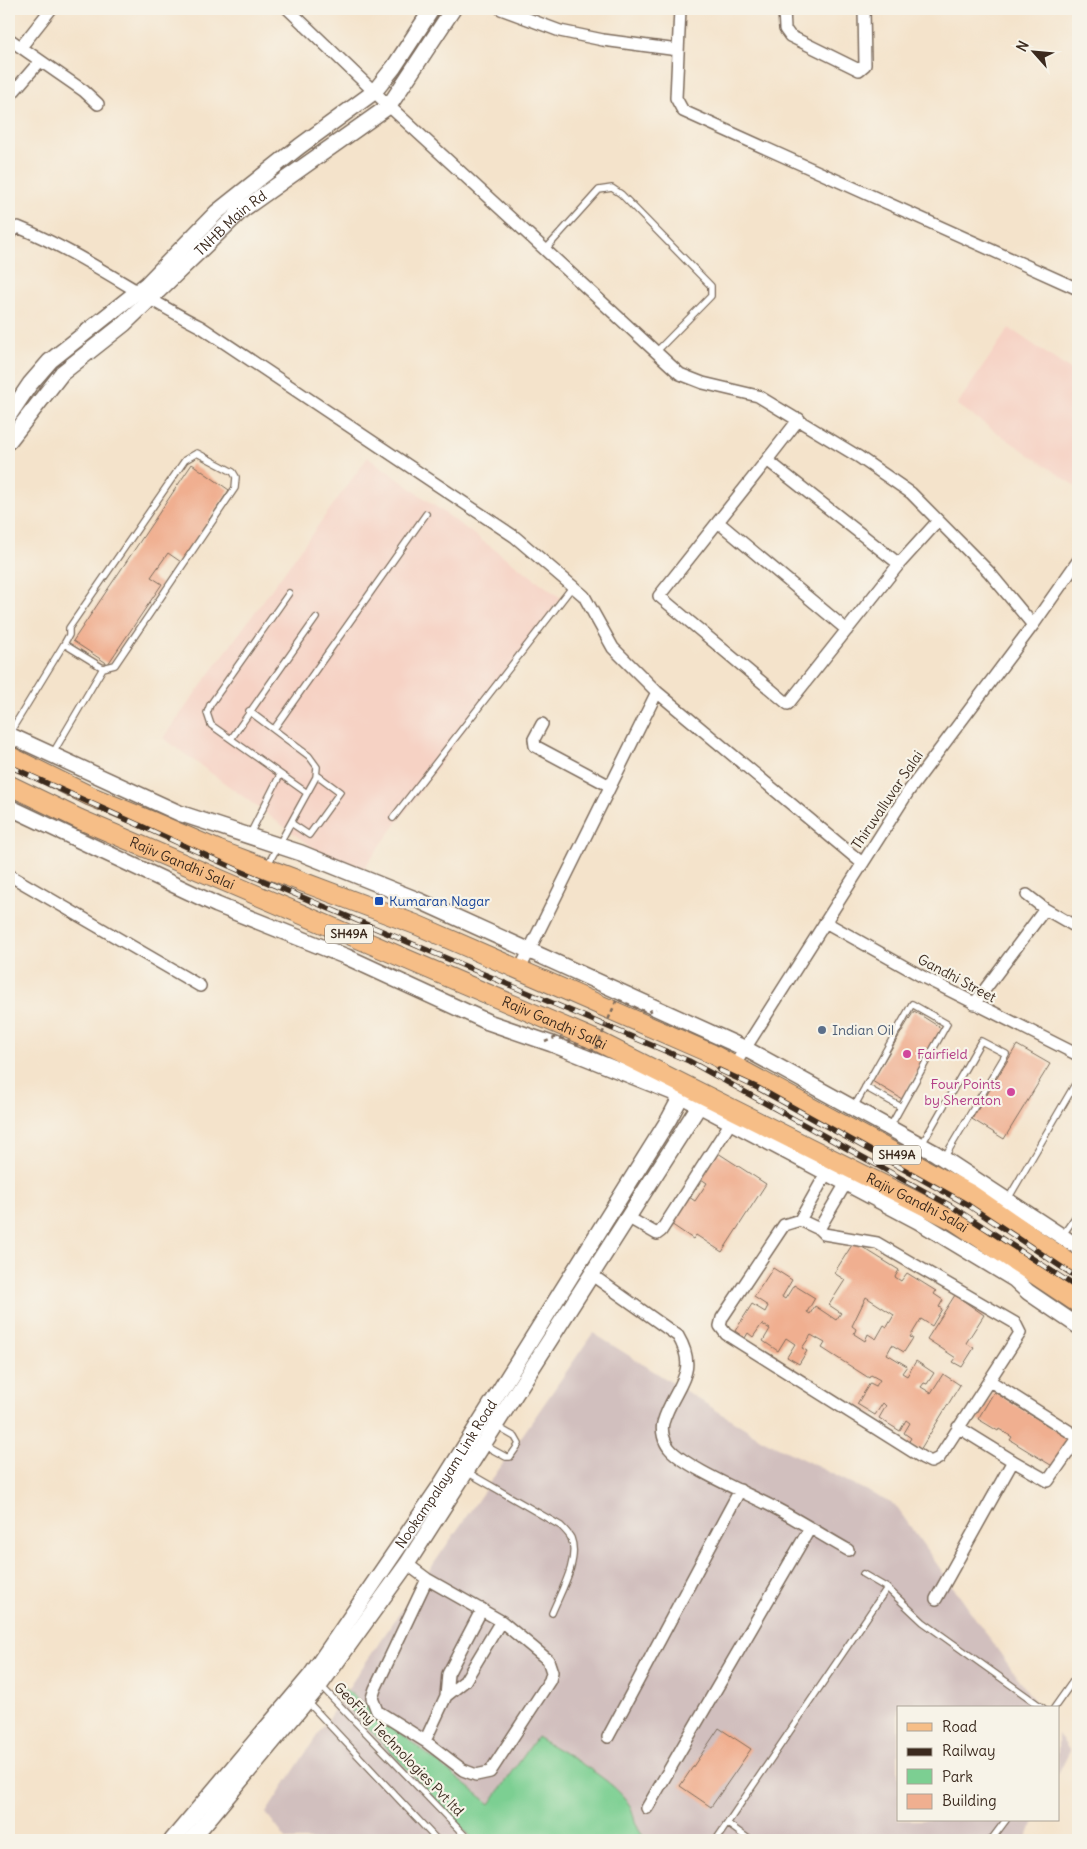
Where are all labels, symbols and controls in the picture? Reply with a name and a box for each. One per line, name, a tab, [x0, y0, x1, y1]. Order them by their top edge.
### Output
north arrow	[1010, 28, 1060, 78]
text: N	[1012, 38, 1033, 54]
street label: TNHB Main Rd	[191, 187, 270, 260]
street label: Thiruvalluvar Salai	[847, 747, 927, 853]
street label: Rajiv Gandhi Salai	[127, 833, 237, 894]
place label: Kumaran Nagar	[389, 892, 490, 910]
marker: Kumaran Nagar	[373, 895, 385, 907]
road number: SH49A	[325, 924, 373, 944]
street label: Gandhi Street	[915, 950, 1000, 1006]
street label: Rajiv Gandhi Salai	[499, 992, 610, 1053]
place label: Indian Oil	[832, 1021, 894, 1039]
marker: Indian Oil	[816, 1024, 828, 1036]
place label: Fairfield	[917, 1045, 968, 1063]
marker: Fairfield	[901, 1048, 913, 1060]
place label: Four Points by Sheraton	[924, 1075, 1001, 1109]
marker: Four Points by Sheraton	[1005, 1086, 1017, 1098]
road number: SH49A	[873, 1146, 921, 1164]
street label: Rajiv Gandhi Salai	[863, 1169, 972, 1236]
street label: Nookampalayam Link Road	[391, 1396, 501, 1552]
street label: GeoFiny Technologies Pvt ltd	[330, 1678, 468, 1820]
legend	[897, 1706, 1060, 1822]
text: Road	[942, 1717, 977, 1736]
text: Railway	[942, 1741, 996, 1760]
text: Park	[942, 1767, 973, 1786]
text: Building	[942, 1791, 997, 1810]

